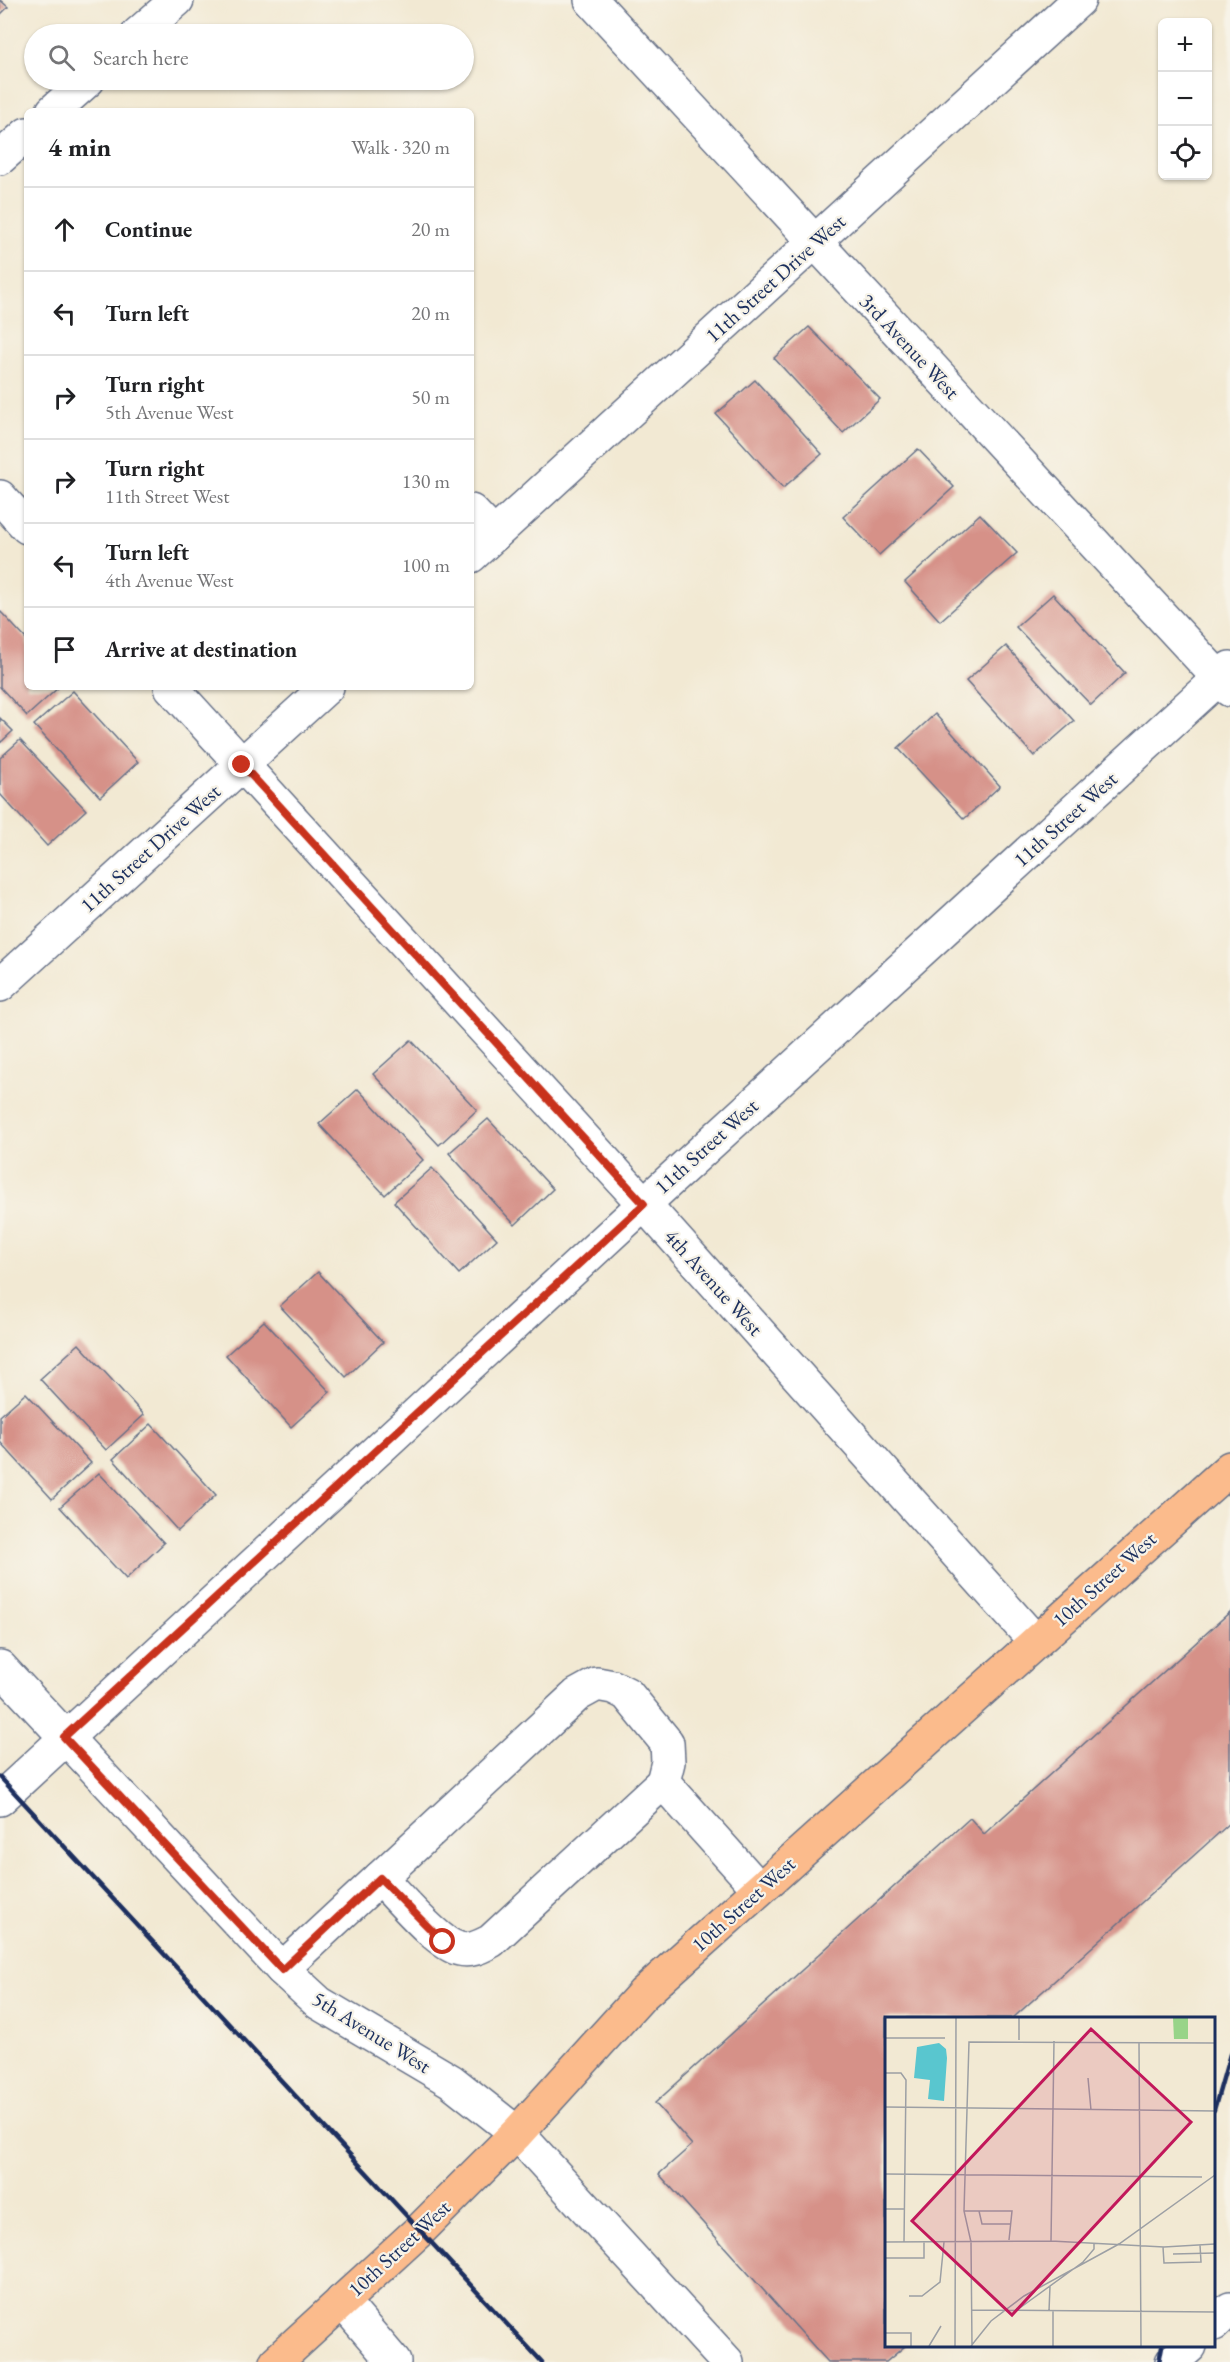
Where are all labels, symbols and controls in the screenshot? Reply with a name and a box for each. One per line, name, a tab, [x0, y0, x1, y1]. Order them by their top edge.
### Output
map controls	[1158, 18, 1212, 180]
button: +	[1158, 18, 1212, 72]
search box	[24, 24, 474, 90]
icon: search	[45, 41, 78, 74]
text: Search here	[93, 43, 188, 72]
button: −	[1158, 72, 1212, 126]
button: locate	[1158, 126, 1212, 180]
text: 4 min	[48, 130, 111, 164]
text: Walk · 320 m	[351, 134, 450, 160]
street label: 11th Street Drive West	[699, 208, 851, 348]
icon: ahead	[48, 213, 81, 246]
text: Continue	[105, 215, 192, 244]
text: 20 m	[411, 216, 450, 242]
street label: 3rd Avenue West	[854, 287, 966, 405]
icon: left	[48, 297, 81, 330]
text: Turn left	[105, 299, 189, 328]
text: 20 m	[411, 300, 450, 326]
text: Turn right	[105, 370, 204, 399]
icon: right	[48, 381, 81, 414]
text: 50 m	[411, 384, 450, 410]
text: 5th Avenue West	[105, 399, 233, 425]
text: Turn right	[105, 454, 204, 483]
icon: right	[48, 465, 81, 498]
text: 130 m	[402, 468, 450, 494]
text: 11th Street West	[105, 483, 230, 509]
text: Turn left	[105, 538, 189, 567]
icon: left	[48, 549, 81, 582]
text: 100 m	[402, 552, 450, 578]
text: 4th Avenue West	[105, 567, 233, 593]
icon: arrive	[48, 633, 81, 666]
text: Arrive at destination	[105, 635, 297, 664]
route end	[228, 751, 254, 777]
street label: 11th Street West	[1007, 765, 1123, 873]
street label: 11th Street Drive West	[74, 778, 226, 918]
street label: 11th Street West	[648, 1092, 764, 1200]
street label: 4th Avenue West	[659, 1223, 769, 1341]
street label: 10th Street West	[1046, 1525, 1162, 1633]
street label: 10th Street West	[685, 1850, 801, 1958]
route start	[429, 1928, 455, 1954]
street label: 5th Avenue West	[308, 1985, 437, 2079]
inset map	[885, 2017, 1215, 2347]
street label: 10th Street West	[342, 2193, 456, 2302]

